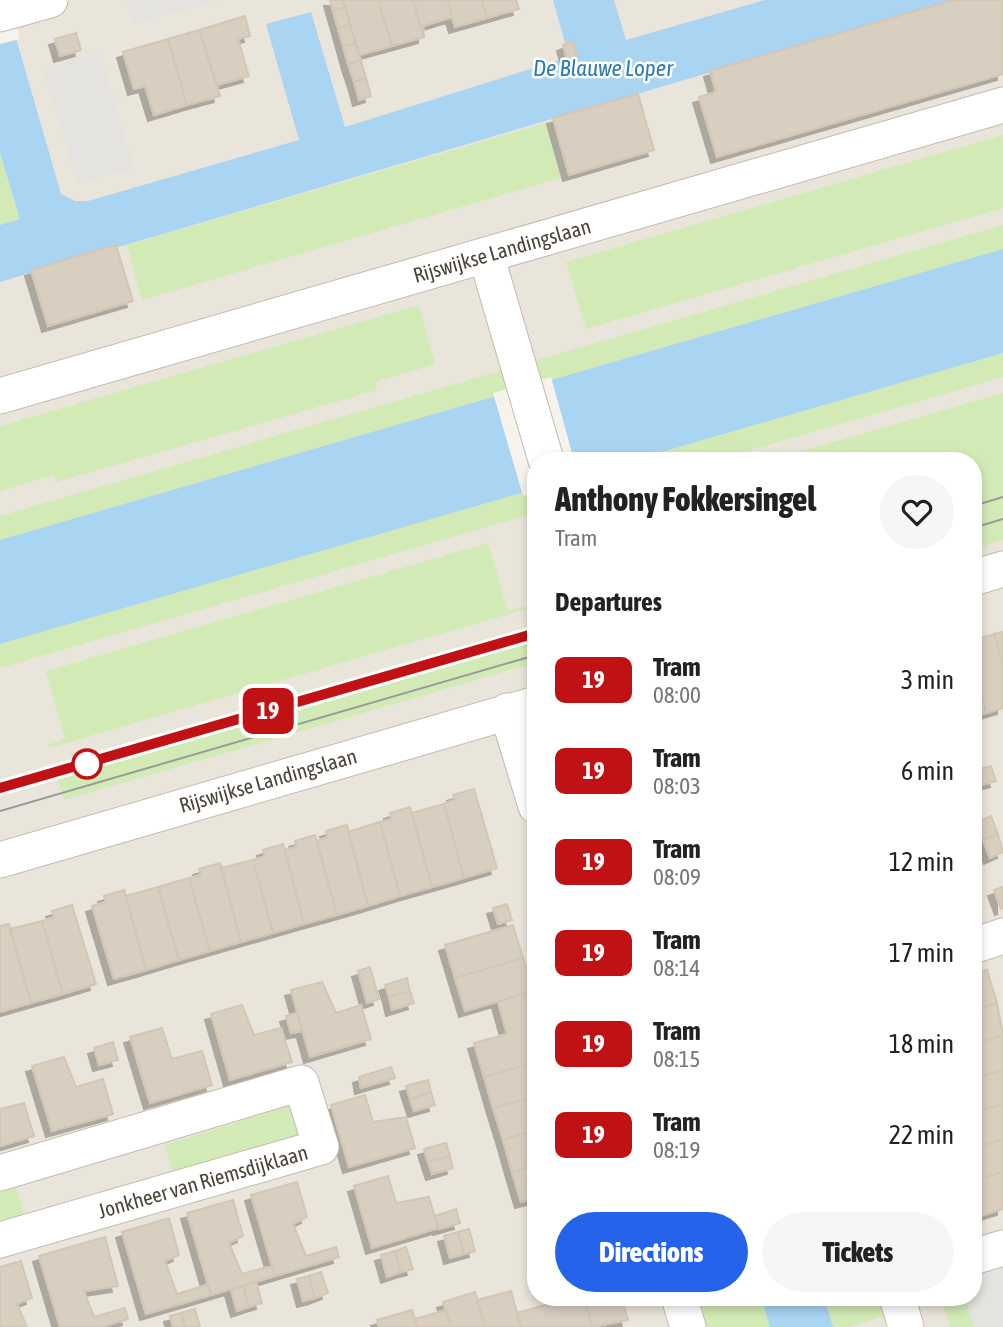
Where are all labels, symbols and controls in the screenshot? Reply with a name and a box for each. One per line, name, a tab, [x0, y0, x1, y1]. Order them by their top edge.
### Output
water label: De Blauwe Loper	[533, 55, 674, 81]
street label: Rijswijkse Landingslaan	[410, 213, 593, 287]
button: heart	[880, 475, 954, 549]
text: Anthony Fokkersingel	[555, 480, 816, 518]
text: Tram	[555, 525, 597, 551]
text: Departures	[555, 587, 662, 617]
text: Tram	[653, 652, 701, 682]
text: 3 min	[901, 665, 954, 695]
text: 19	[582, 666, 605, 693]
text: 08:00	[653, 682, 701, 708]
line badge: 19	[236, 688, 300, 734]
text: 19	[257, 697, 279, 724]
street label: Rijswijkse Landingslaan	[176, 743, 359, 817]
text: Tram	[653, 743, 701, 773]
unlabelled marker	[72, 749, 102, 779]
text: 6 min	[901, 756, 954, 786]
text: 19	[582, 757, 605, 784]
text: 08:03	[653, 773, 701, 799]
text: Tram	[653, 834, 701, 864]
text: 12 min	[889, 847, 954, 877]
text: 19	[582, 848, 605, 875]
text: 08:09	[653, 864, 701, 890]
text: Tram	[653, 925, 701, 955]
text: 17 min	[889, 938, 954, 968]
text: 19	[582, 939, 605, 966]
text: 08:14	[653, 955, 700, 981]
text: Tram	[653, 1016, 701, 1046]
text: 18 min	[889, 1029, 954, 1059]
text: 19	[582, 1030, 605, 1057]
text: 08:15	[653, 1046, 700, 1072]
text: Tram	[653, 1107, 701, 1137]
text: 22 min	[889, 1120, 954, 1150]
text: 19	[582, 1121, 605, 1148]
text: 08:19	[653, 1137, 700, 1163]
street label: Jonkheer van Riemsdijklaan	[95, 1140, 310, 1222]
button: Directions	[555, 1212, 748, 1292]
button: Tickets	[762, 1212, 954, 1292]

